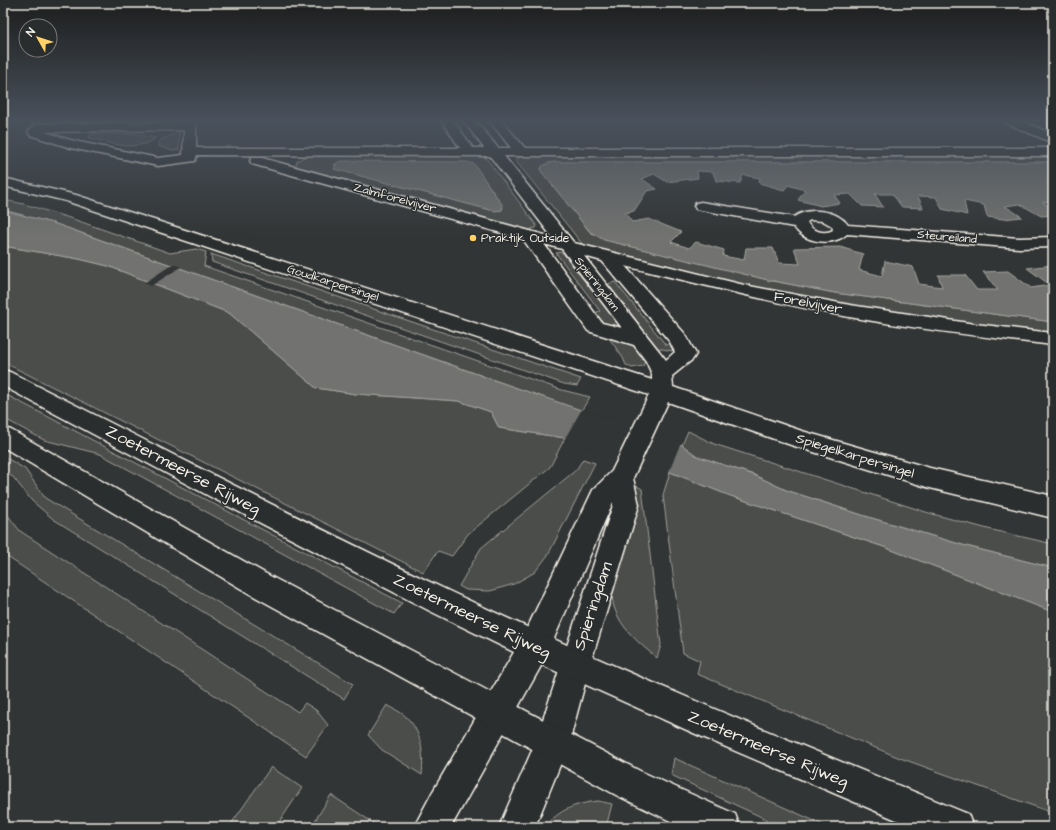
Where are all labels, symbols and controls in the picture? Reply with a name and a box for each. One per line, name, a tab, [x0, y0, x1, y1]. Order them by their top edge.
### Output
north arrow	[18, 18, 58, 58]
text: N	[23, 25, 39, 39]
street label: Zalmforelvijver	[352, 179, 439, 217]
street label: Steureiland	[916, 226, 978, 248]
place label: Praktijk Outside	[481, 230, 570, 247]
marker: Praktijk Outside	[468, 233, 478, 243]
street label: Spieringdam	[570, 253, 624, 316]
street label: Goudkarpersingel	[285, 260, 381, 307]
street label: Forelvijver	[772, 287, 844, 319]
street label: Zoetermeerse Rijweg	[101, 419, 265, 522]
street label: Spiegelkarpersingel	[793, 428, 917, 484]
street label: Spieringdam	[567, 558, 620, 654]
street label: Zoetermeerse Rijweg	[389, 567, 555, 666]
street label: Zoetermeerse Rijweg	[684, 704, 852, 795]

